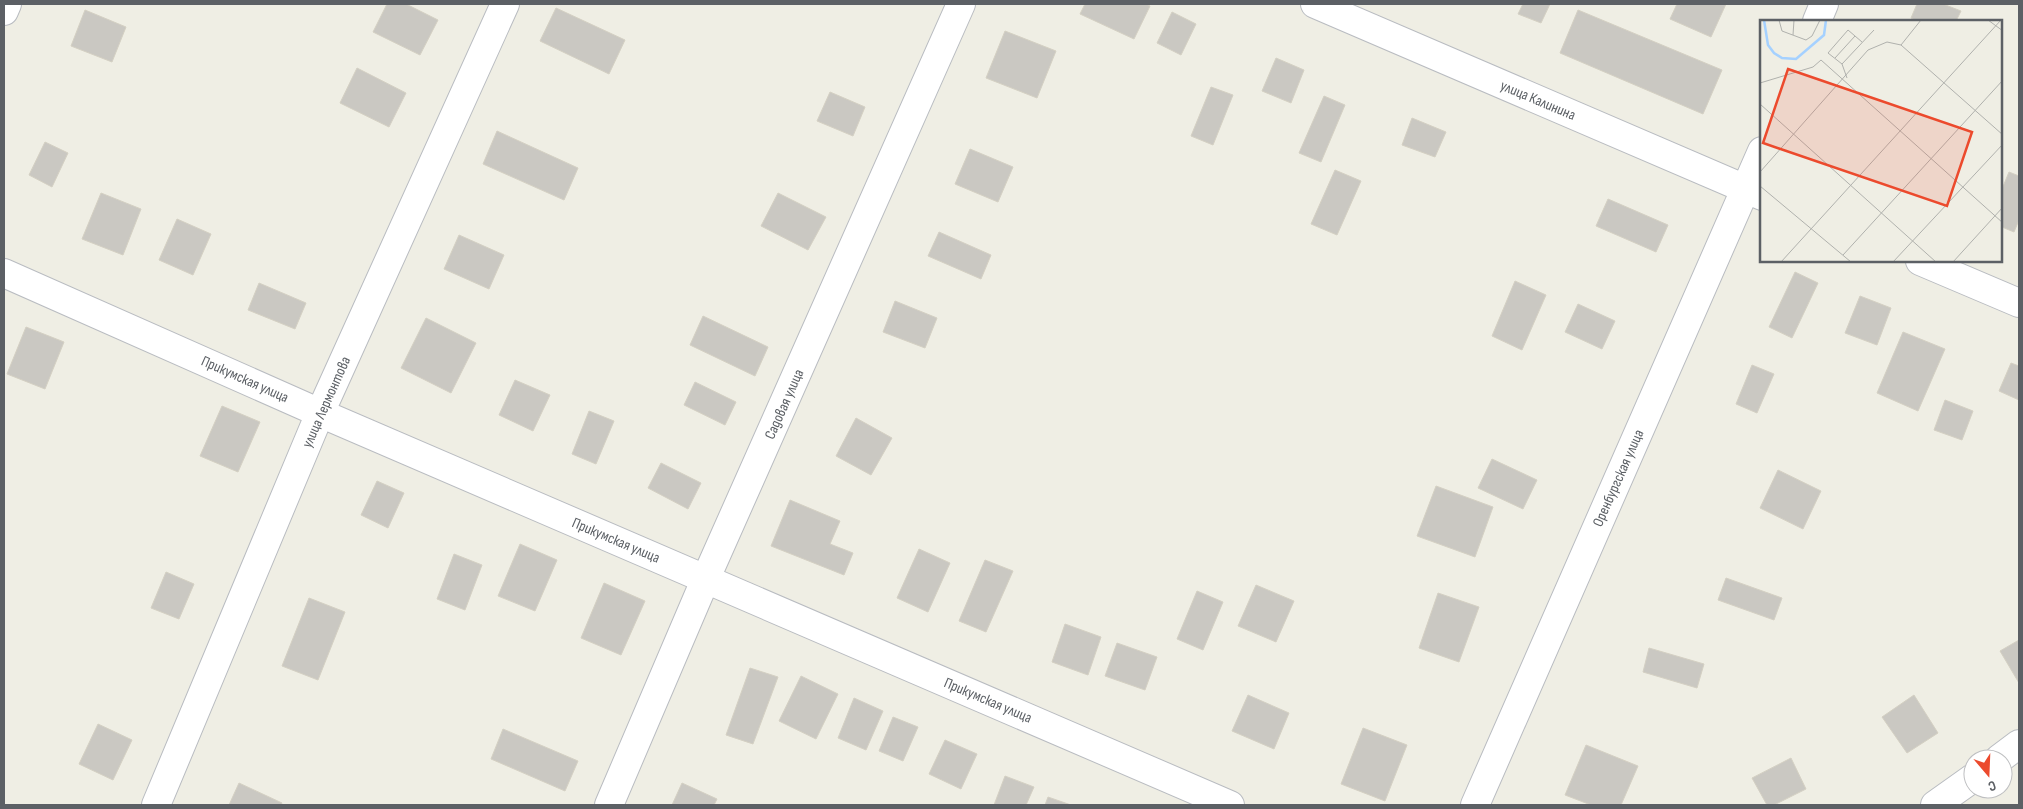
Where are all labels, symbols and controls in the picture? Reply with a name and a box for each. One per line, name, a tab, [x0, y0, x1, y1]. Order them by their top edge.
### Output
inset map	[1760, 20, 2003, 262]
street label: улица Калинина	[1497, 76, 1579, 125]
street label: Прикумская улица	[198, 352, 292, 407]
street label: улица Лермонтова	[298, 353, 355, 451]
street label: Садовая улица	[761, 366, 808, 442]
street label: Оренбургская улица	[1589, 426, 1648, 530]
street label: Прикумская улица	[569, 513, 663, 568]
street label: Прикумская улица	[941, 673, 1035, 728]
north arrow	[1963, 749, 2013, 799]
text: С	[1986, 777, 1998, 795]

